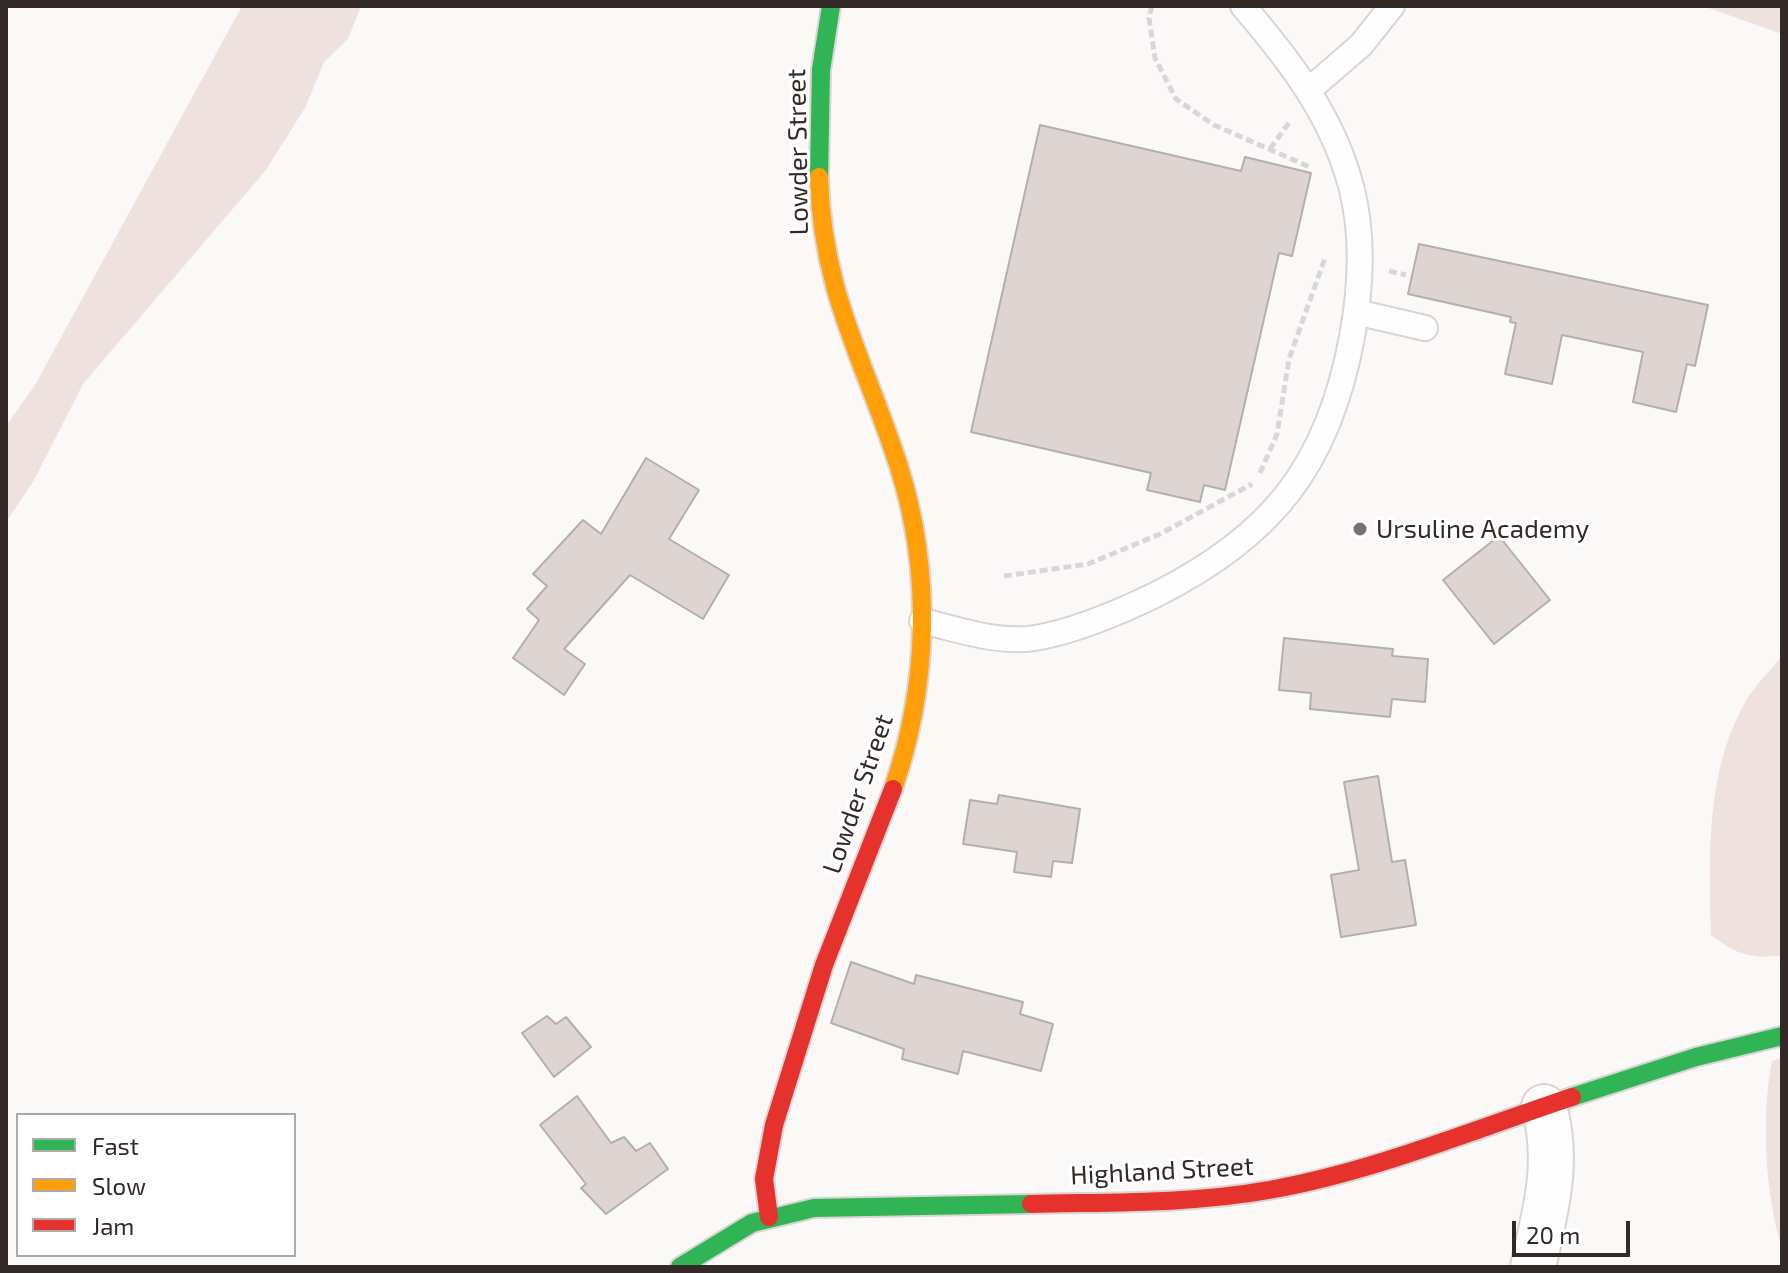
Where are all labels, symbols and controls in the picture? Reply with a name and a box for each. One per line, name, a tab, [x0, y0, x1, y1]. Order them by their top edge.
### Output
street label: Lowder Street	[781, 68, 815, 236]
place label: Ursuline Academy	[1376, 513, 1589, 545]
marker: Ursuline Academy	[1351, 520, 1369, 538]
street label: Lowder Street	[816, 710, 900, 878]
legend	[16, 1113, 296, 1257]
text: Fast	[92, 1131, 139, 1160]
street label: Highland Street	[1070, 1151, 1254, 1191]
text: Slow	[92, 1171, 146, 1200]
scale bar	[1516, 1205, 1634, 1255]
text: Jam	[92, 1211, 134, 1240]
text: 20 m	[1526, 1220, 1580, 1249]

